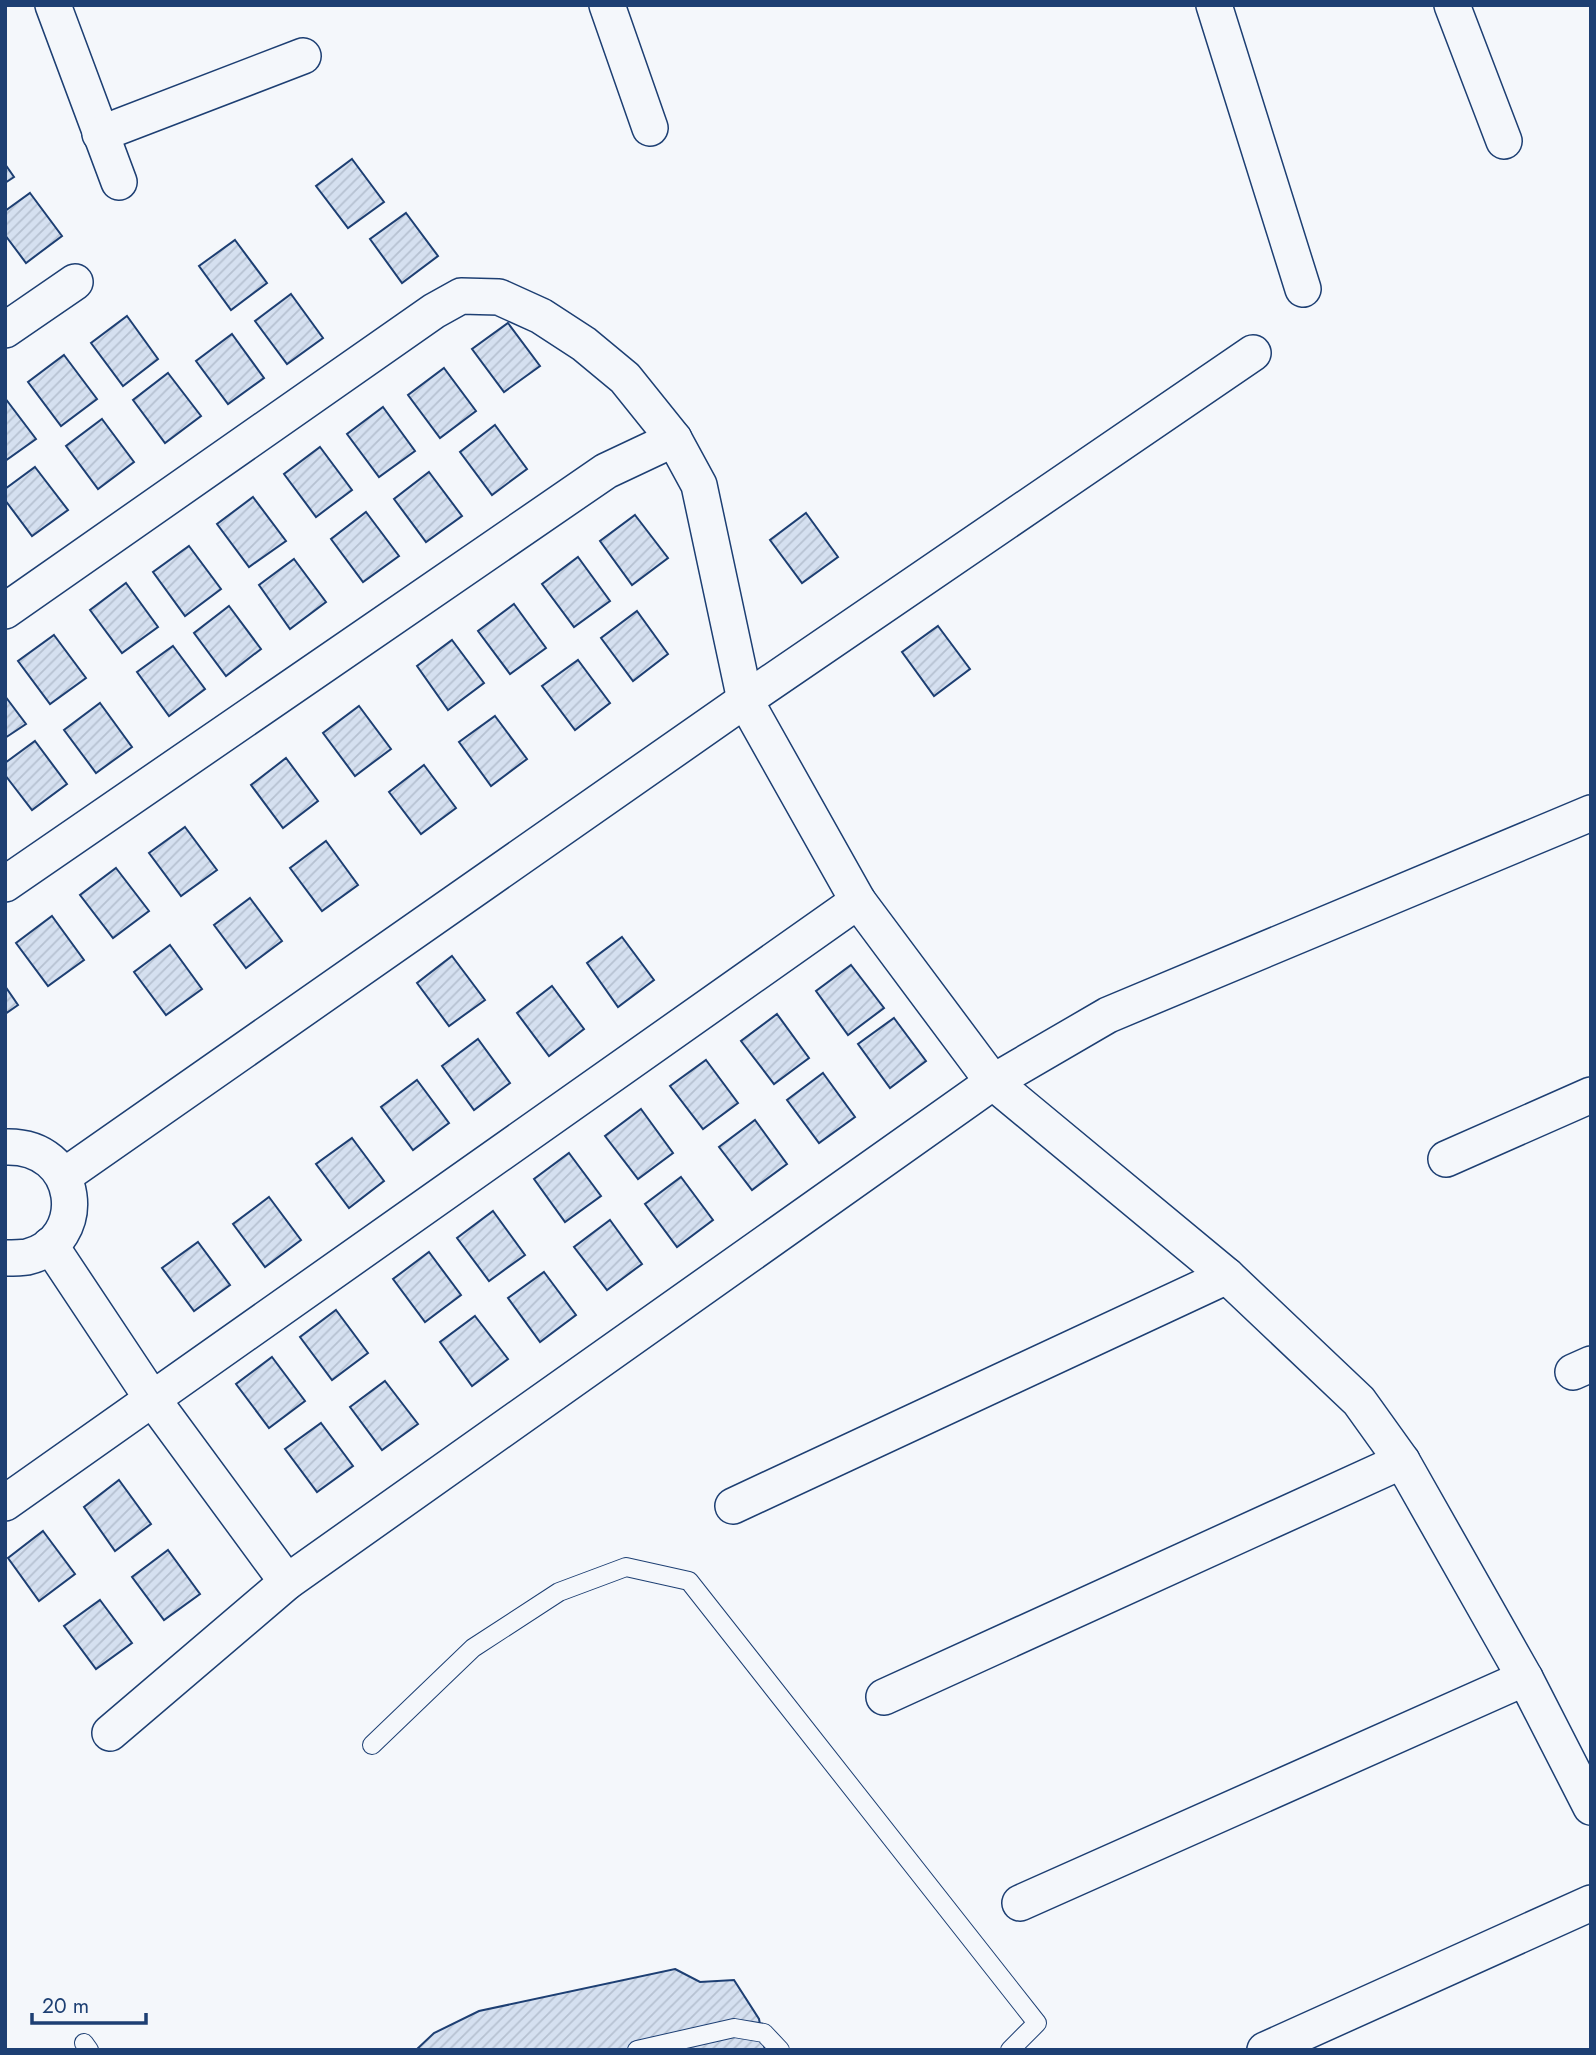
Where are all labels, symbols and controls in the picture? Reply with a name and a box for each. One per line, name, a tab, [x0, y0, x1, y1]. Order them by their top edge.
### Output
scale bar	[32, 1982, 145, 2026]
text: 20 m	[42, 1991, 89, 2021]

